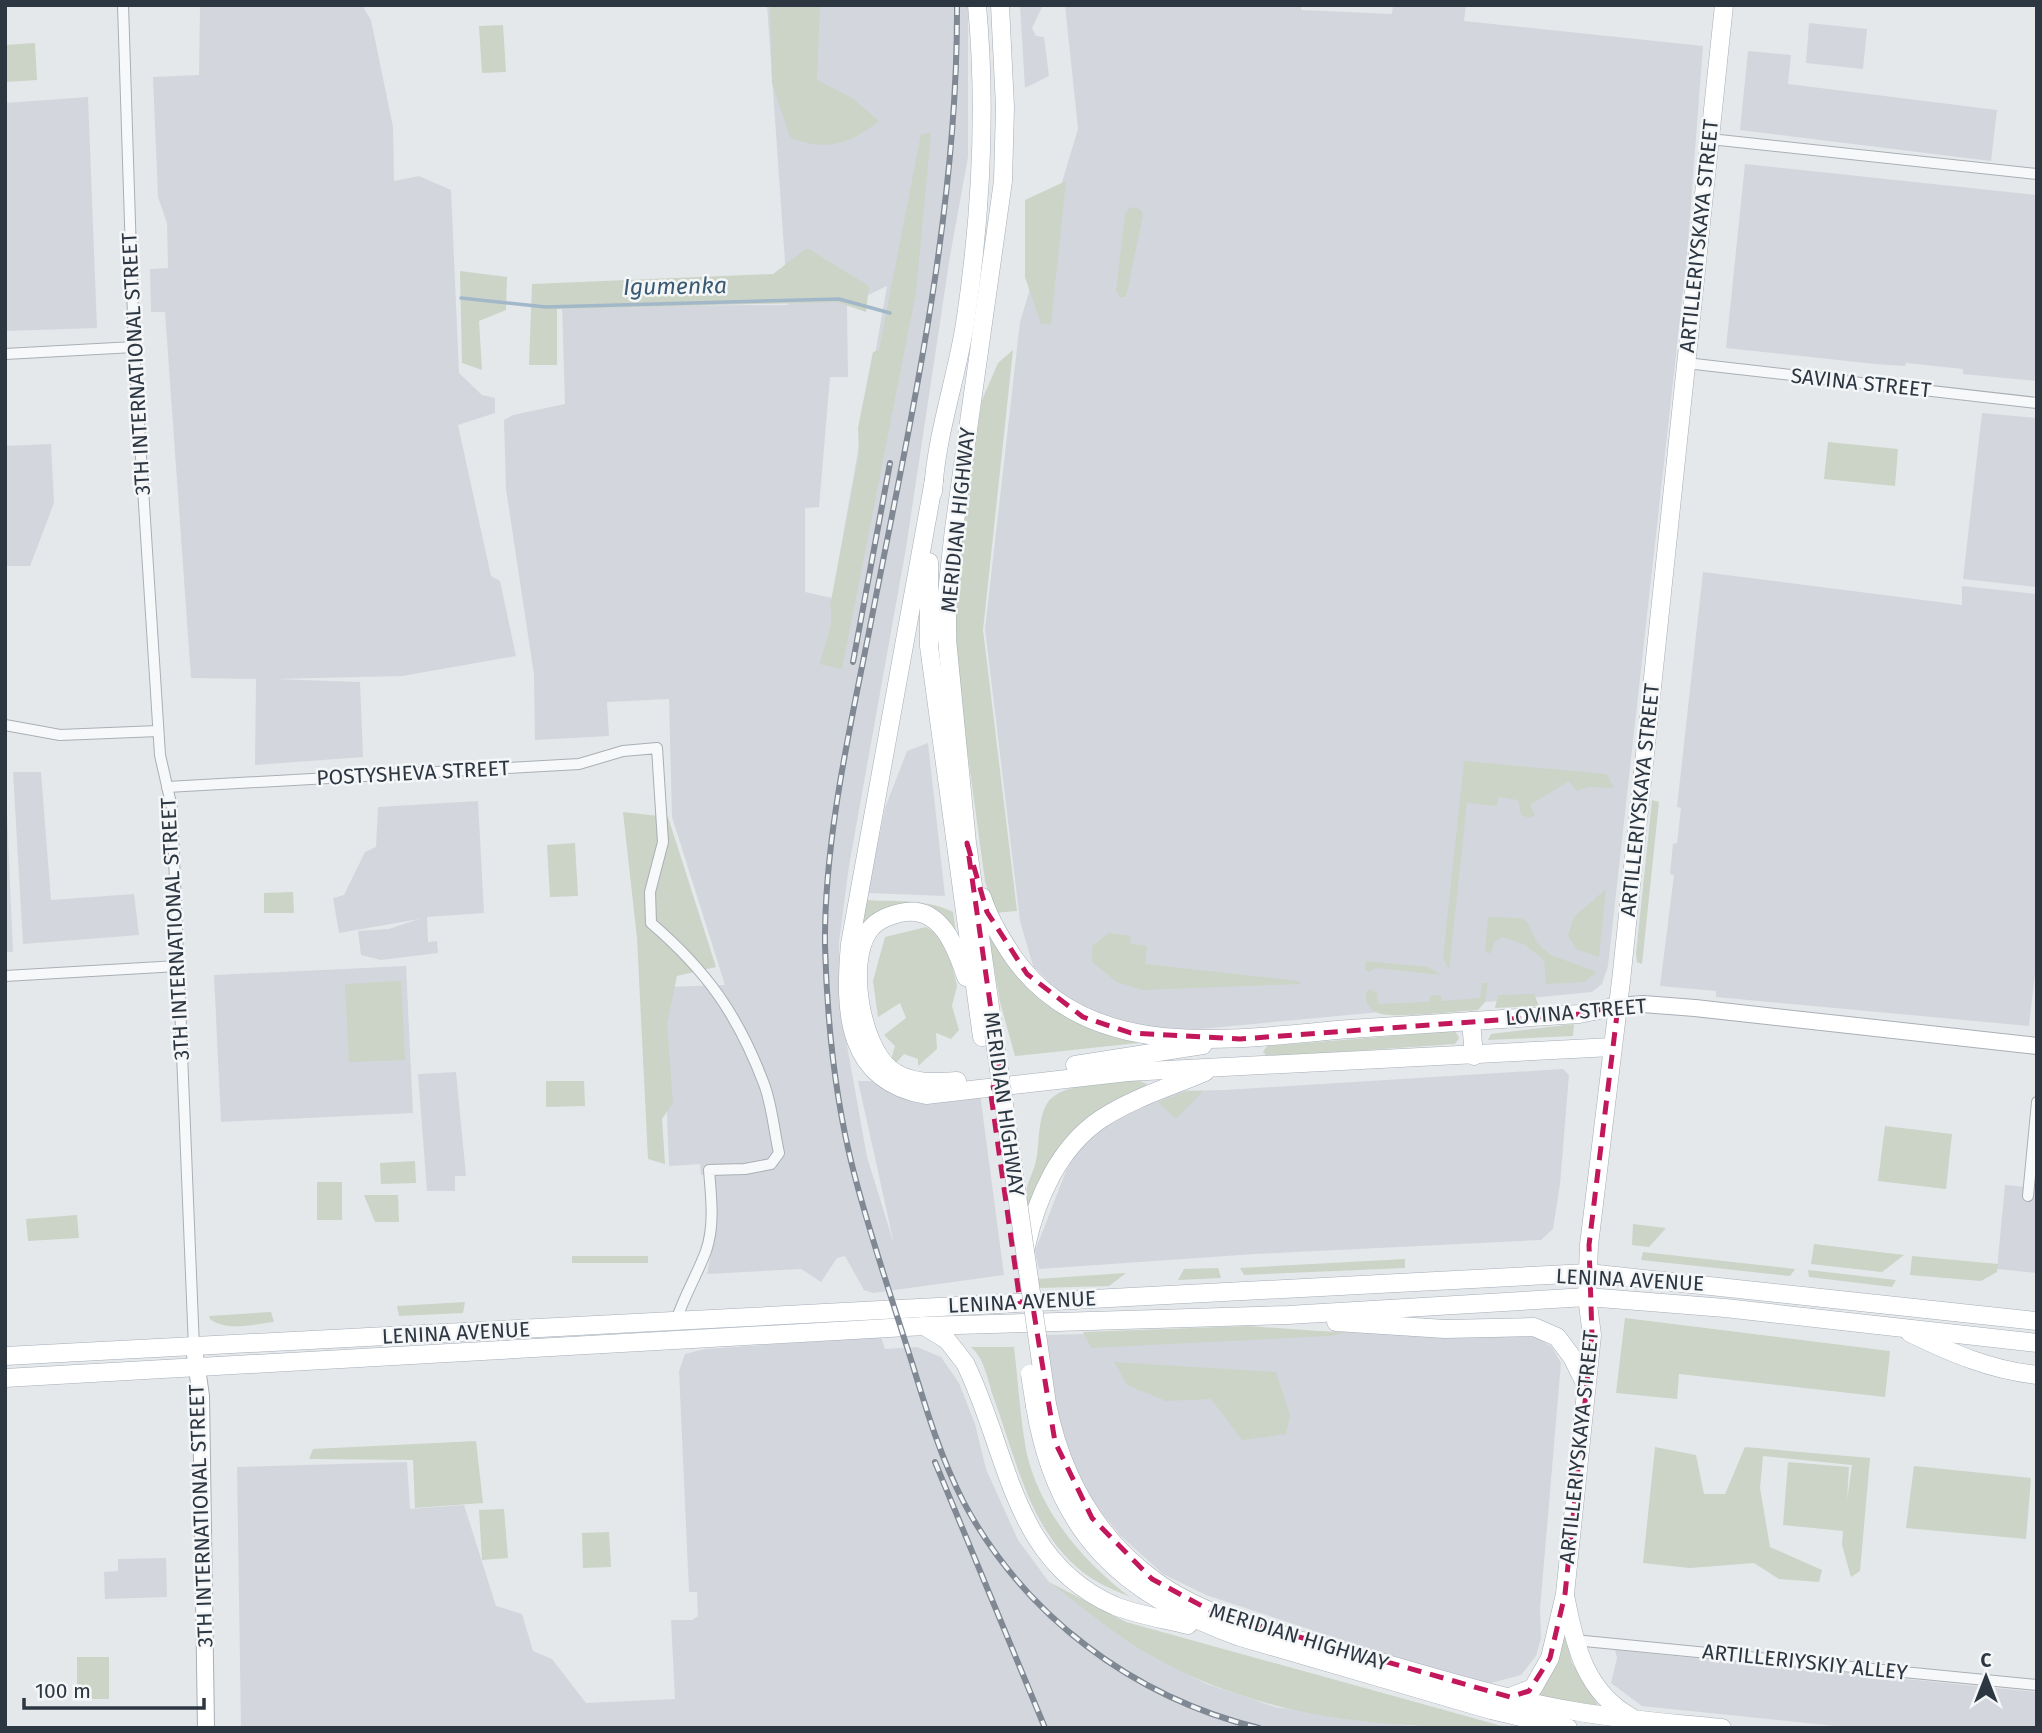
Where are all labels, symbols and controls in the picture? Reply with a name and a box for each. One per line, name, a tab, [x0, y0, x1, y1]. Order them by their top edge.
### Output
street label: ARTILLERIYSKAYA STREET	[1674, 118, 1724, 354]
street label: 3TH INTERNATIONAL STREET	[116, 232, 156, 496]
water label: Igumenka	[623, 271, 727, 301]
street label: SAVINA STREET	[1790, 363, 1932, 403]
street label: MERIDIAN HIGHWAY	[935, 426, 981, 614]
street label: ARTILLERIYSKAYA STREET	[1615, 682, 1665, 918]
street label: POSTYSHEVA STREET	[316, 755, 510, 791]
street label: 3TH INTERNATIONAL STREET	[155, 797, 195, 1061]
street label: LOVINA STREET	[1504, 993, 1648, 1031]
street label: MERIDIAN HIGHWAY	[978, 1010, 1030, 1198]
street label: LENINA AVENUE	[1555, 1263, 1705, 1297]
street label: LENINA AVENUE	[947, 1285, 1097, 1319]
street label: LENINA AVENUE	[381, 1316, 531, 1350]
street label: ARTILLERIYSKAYA STREET	[1554, 1329, 1604, 1565]
street label: 3TH INTERNATIONAL STREET	[183, 1384, 219, 1648]
street label: MERIDIAN HIGHWAY	[1206, 1597, 1392, 1677]
street label: ARTILLERIYSKIY ALLEY	[1701, 1638, 1909, 1686]
north arrow	[1951, 1642, 2021, 1712]
text: С	[1981, 1649, 1992, 1672]
scale bar	[24, 1666, 205, 1710]
text: 100 m	[35, 1678, 91, 1704]

